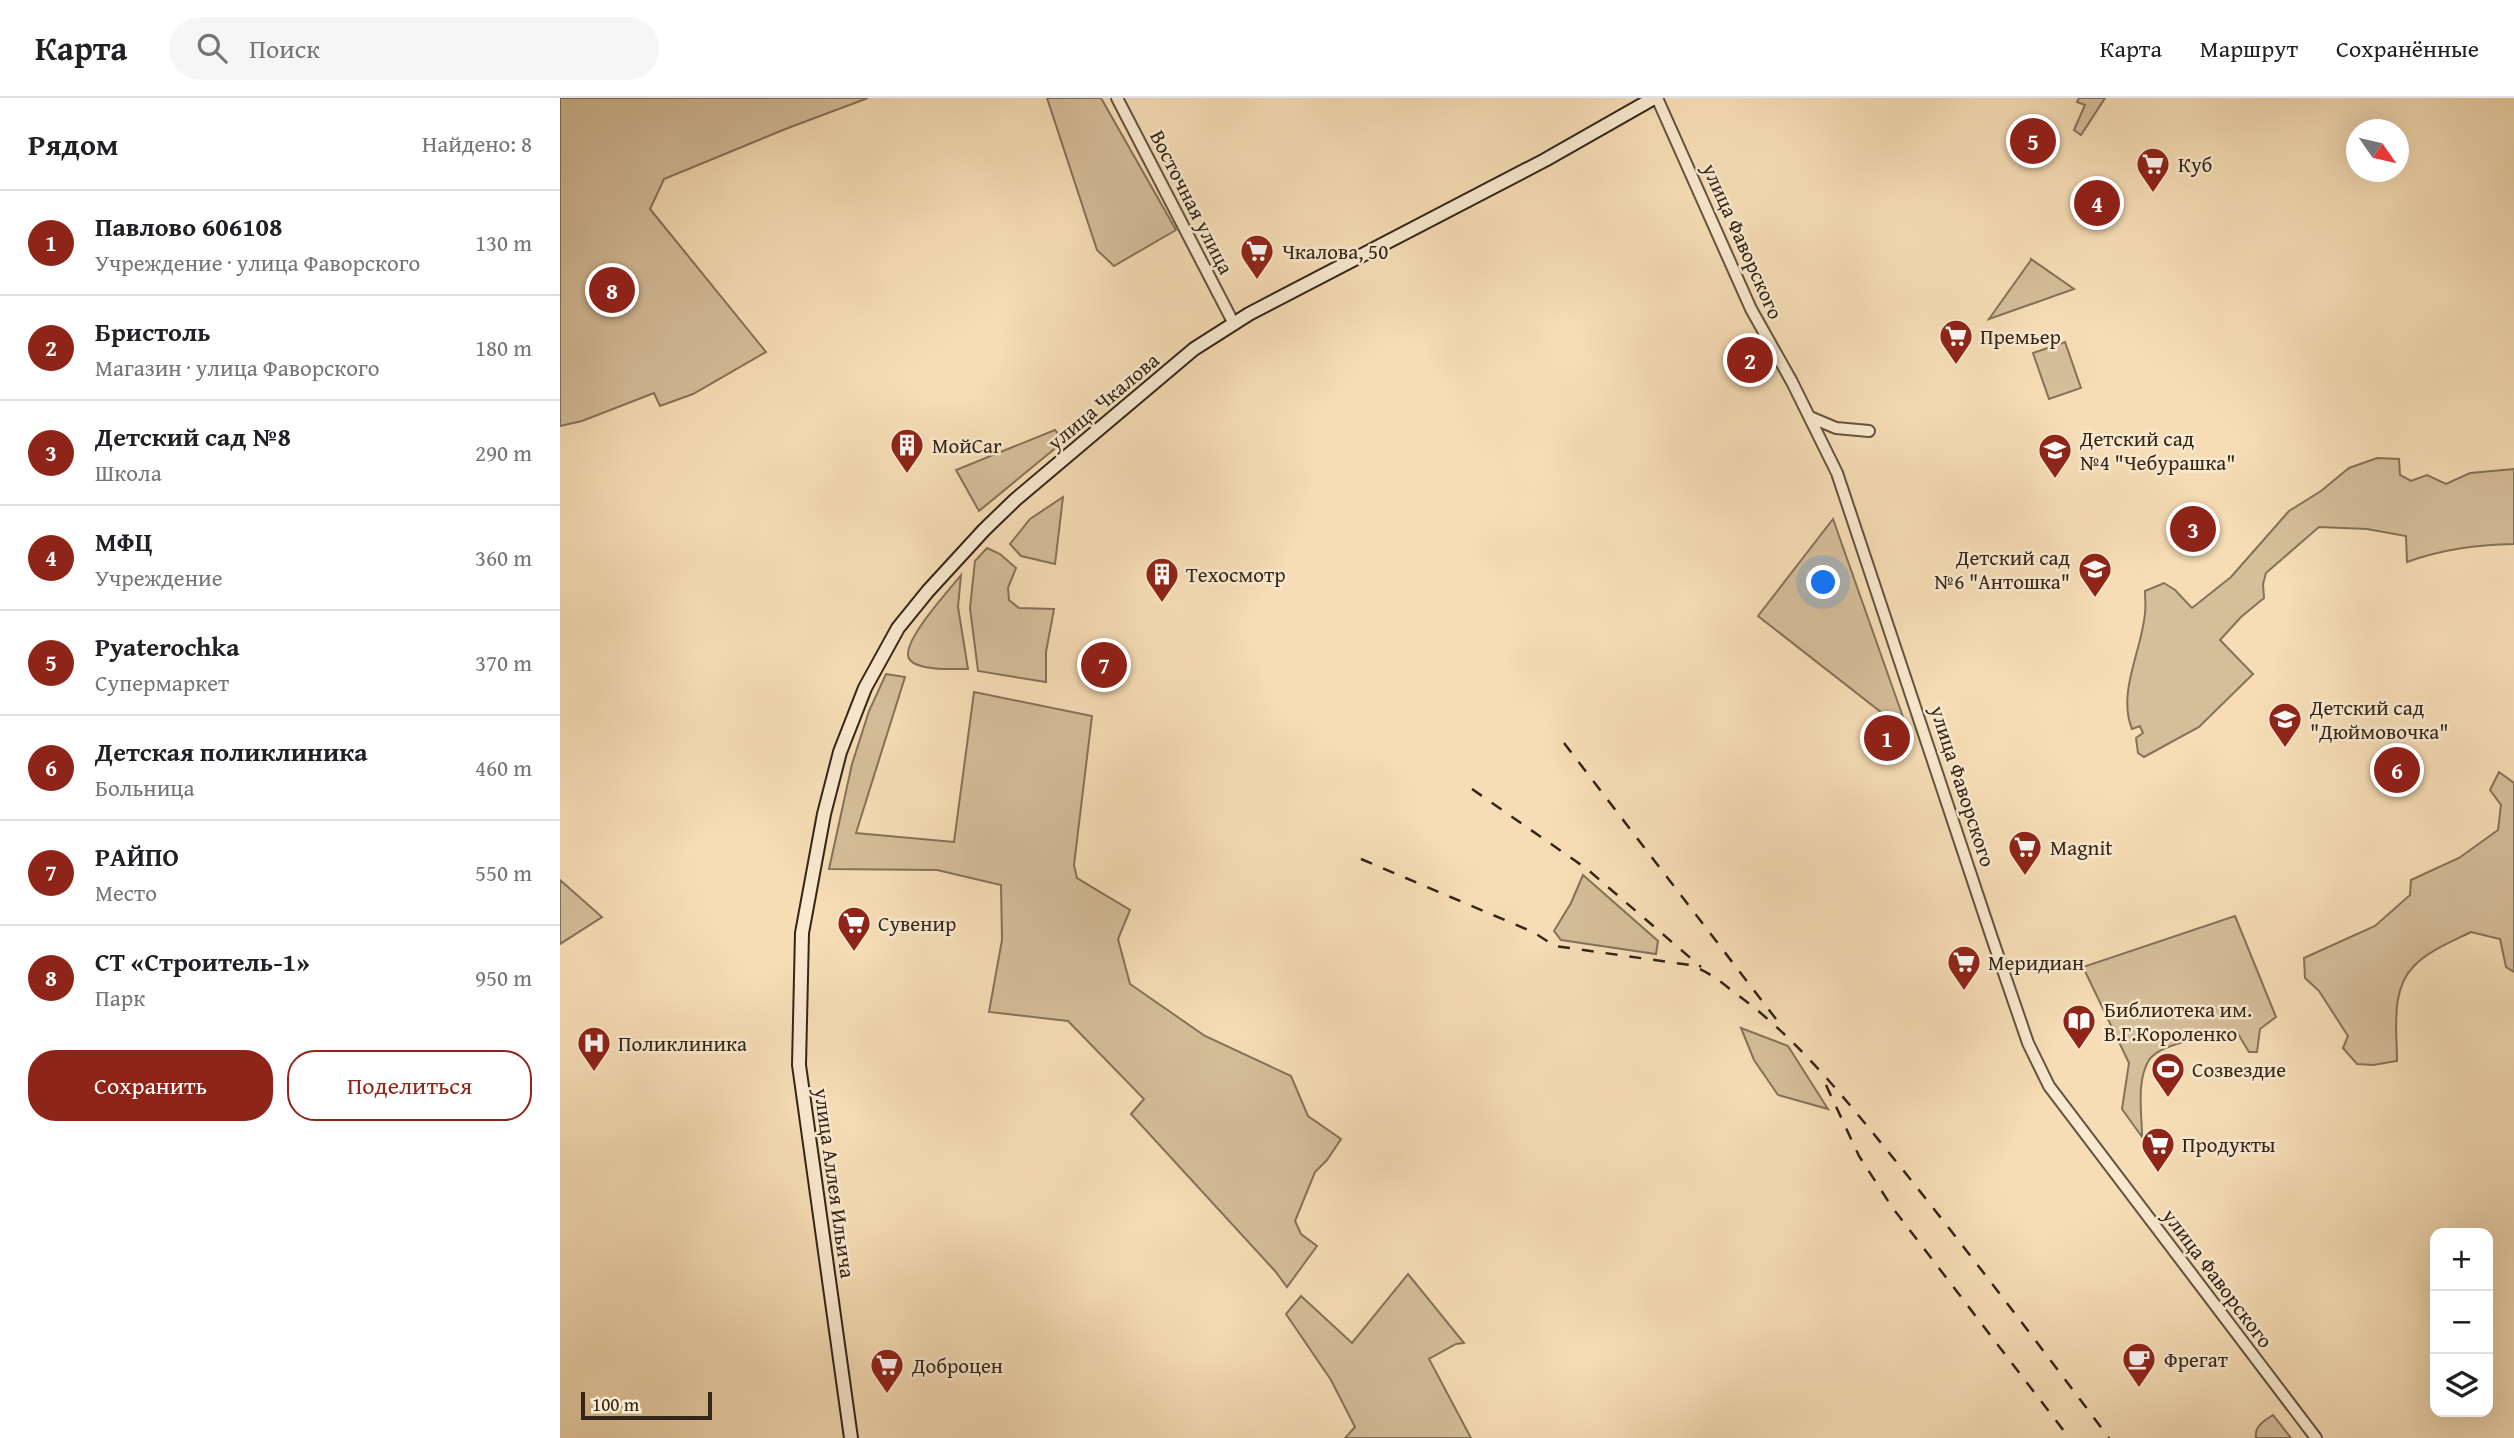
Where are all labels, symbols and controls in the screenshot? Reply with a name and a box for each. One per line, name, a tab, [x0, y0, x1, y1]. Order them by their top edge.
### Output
search box	[169, 17, 659, 80]
text: Карта	[35, 24, 127, 72]
icon: search	[193, 29, 231, 67]
text: Поиск	[249, 29, 320, 68]
text: Карта	[2100, 31, 2162, 66]
text: Маршрут	[2200, 31, 2298, 66]
text: Сохранённые	[2336, 31, 2479, 66]
pin: 5	[2010, 115, 2056, 167]
north arrow	[2346, 119, 2409, 182]
text: Рядом	[28, 122, 119, 166]
street label: Восточная улица	[1142, 125, 1242, 279]
text: Найдено: 8	[422, 127, 532, 160]
supermarket icon: Куб	[2134, 145, 2172, 194]
place label: Куб	[2178, 149, 2212, 180]
street label: улица Фаворского	[1694, 157, 1791, 324]
pin: 4	[2074, 177, 2120, 229]
text: Павлово 606108	[95, 207, 283, 246]
text: 1	[45, 226, 57, 259]
text: 130 m	[475, 226, 532, 259]
supermarket icon: Чкалова, 50	[1238, 232, 1276, 281]
place label: Чкалова, 50	[1282, 236, 1388, 267]
text: Учреждение · улица Фаворского	[95, 246, 420, 279]
pin: 8	[589, 264, 635, 316]
text: Бристоль	[95, 312, 210, 351]
supermarket icon: Премьер	[1937, 317, 1975, 366]
place label: Премьер	[1980, 321, 2061, 352]
text: 2	[45, 331, 57, 364]
text: 180 m	[475, 331, 532, 364]
pin: 2	[1727, 334, 1773, 386]
street label: улица Чкалова	[1040, 345, 1166, 458]
text: Магазин · улица Фаворского	[95, 351, 379, 384]
text: Детский сад №8	[95, 417, 291, 456]
place label: Детский сад №4 "Чебурашка"	[2079, 423, 2235, 478]
building icon: МойCar	[888, 426, 926, 475]
place label: МойCar	[932, 430, 1002, 461]
school or university icon: Детский сад №4 "Чебурашка"	[2036, 431, 2074, 480]
text: 3	[45, 436, 57, 469]
text: 290 m	[475, 436, 532, 469]
text: Школа	[95, 456, 162, 489]
pin: 3	[2170, 503, 2216, 555]
text: МФЦ	[95, 522, 153, 561]
text: 4	[45, 541, 57, 574]
text: 360 m	[475, 541, 532, 574]
place label: Детский сад №6 "Антошка"	[1934, 542, 2071, 597]
school or university icon: Детский сад №6 "Антошка"	[2076, 550, 2114, 599]
building icon: Техосмотр	[1143, 555, 1181, 604]
place label: Техосмотр	[1186, 559, 1286, 590]
text: Учреждение	[95, 561, 222, 594]
your location	[1806, 565, 1840, 599]
text: Pyaterochka	[95, 627, 239, 666]
pin: 7	[1081, 639, 1127, 691]
text: 5	[45, 646, 57, 679]
text: 370 m	[475, 646, 532, 679]
text: Супермаркет	[95, 666, 229, 699]
place label: Детский сад "Дюймовочка"	[2309, 692, 2448, 747]
street label: улица Фаворского	[1922, 700, 2004, 871]
school or university icon: Детский сад "Дюймовочка"	[2266, 700, 2304, 749]
pin: 1	[1864, 712, 1910, 764]
text: Детская поликлиника	[95, 732, 368, 771]
pin: 6	[2374, 744, 2420, 796]
text: 6	[45, 751, 57, 784]
text: 460 m	[475, 751, 532, 784]
text: Больница	[95, 771, 194, 804]
supermarket icon: Magnit	[2006, 828, 2044, 877]
place label: Magnit	[2050, 832, 2113, 863]
text: РАЙПО	[95, 837, 179, 876]
text: 7	[45, 856, 57, 889]
text: 550 m	[475, 856, 532, 889]
text: Место	[95, 876, 157, 909]
supermarket icon: Сувенир	[835, 904, 873, 953]
place label: Сувенир	[878, 908, 956, 939]
text: СТ «Строитель-1»	[95, 942, 310, 981]
supermarket icon: Меридиан	[1945, 943, 1983, 992]
place label: Меридиан	[1988, 947, 2084, 978]
text: 8	[45, 961, 57, 994]
text: 950 m	[475, 961, 532, 994]
text: Парк	[95, 981, 145, 1014]
place label: Библиотека им. В.Г.Короленко	[2104, 994, 2252, 1049]
library icon: Библиотека им. В.Г.Короленко	[2060, 1002, 2098, 1051]
hospital icon: Поликлиника	[575, 1024, 613, 1073]
place label: Поликлиника	[618, 1028, 747, 1059]
button: Сохранить	[28, 1050, 273, 1121]
button: Поделиться	[287, 1050, 532, 1121]
sports icon: Созвездие	[2149, 1050, 2187, 1099]
place label: Созвездие	[2192, 1054, 2286, 1085]
street label: улица Аллея Ильича	[806, 1085, 864, 1280]
supermarket icon: Продукты	[2139, 1125, 2177, 1174]
place label: Продукты	[2182, 1129, 2276, 1160]
street label: улица Фаворского	[2155, 1201, 2281, 1354]
map controls	[2430, 1228, 2493, 1417]
button: +	[2430, 1228, 2493, 1291]
button: −	[2430, 1291, 2493, 1354]
cafe icon: Фрегат	[2120, 1340, 2158, 1389]
place label: Фрегат	[2164, 1344, 2228, 1375]
supermarket icon: Доброцен	[868, 1346, 906, 1395]
place label: Доброцен	[911, 1350, 1003, 1381]
button: layers	[2430, 1354, 2493, 1417]
scale bar	[581, 1389, 712, 1421]
text: 100 m	[592, 1390, 639, 1418]

